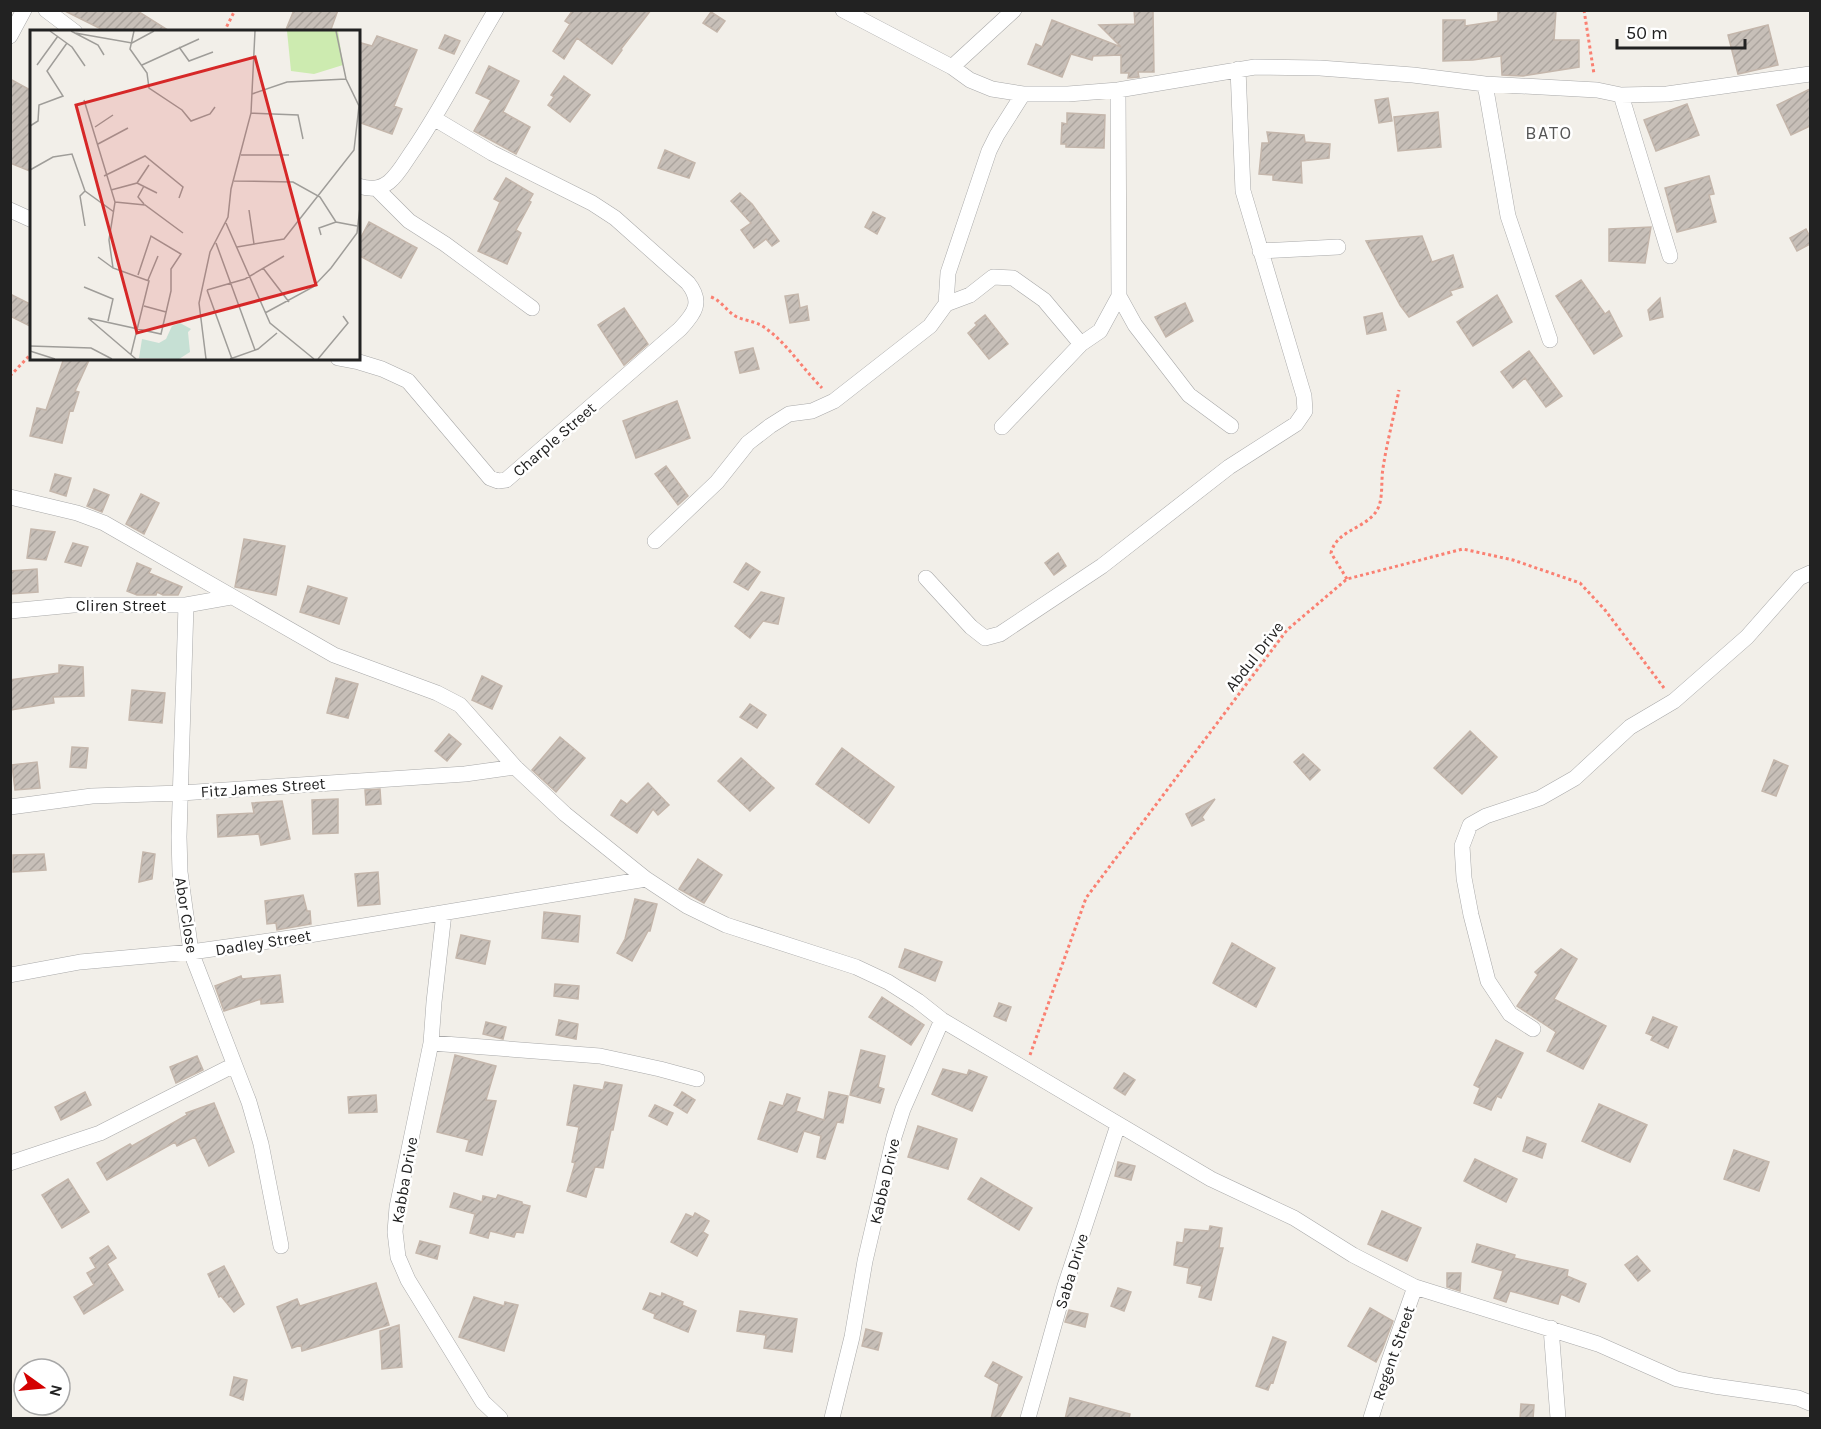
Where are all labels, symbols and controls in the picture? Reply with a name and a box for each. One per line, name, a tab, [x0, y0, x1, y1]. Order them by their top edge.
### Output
scale bar	[1617, 12, 1744, 50]
text: 50 m	[1626, 22, 1668, 44]
inset map	[30, 30, 360, 360]
district label: BATO	[1525, 122, 1573, 144]
street label: Charple Street	[509, 398, 600, 481]
street label: Cliren Street	[76, 596, 166, 615]
street label: Abdul Drive	[1221, 618, 1288, 695]
street label: Fitz James Street	[200, 774, 326, 801]
street label: Abor Close	[171, 876, 202, 954]
street label: Dadley Street	[214, 926, 312, 959]
street label: Kabba Drive	[388, 1135, 421, 1225]
street label: Kabba Drive	[865, 1136, 904, 1226]
street label: Saba Drive	[1051, 1231, 1092, 1311]
street label: Regent Street	[1368, 1303, 1419, 1403]
north arrow	[12, 1357, 72, 1417]
text: N	[45, 1383, 67, 1399]

